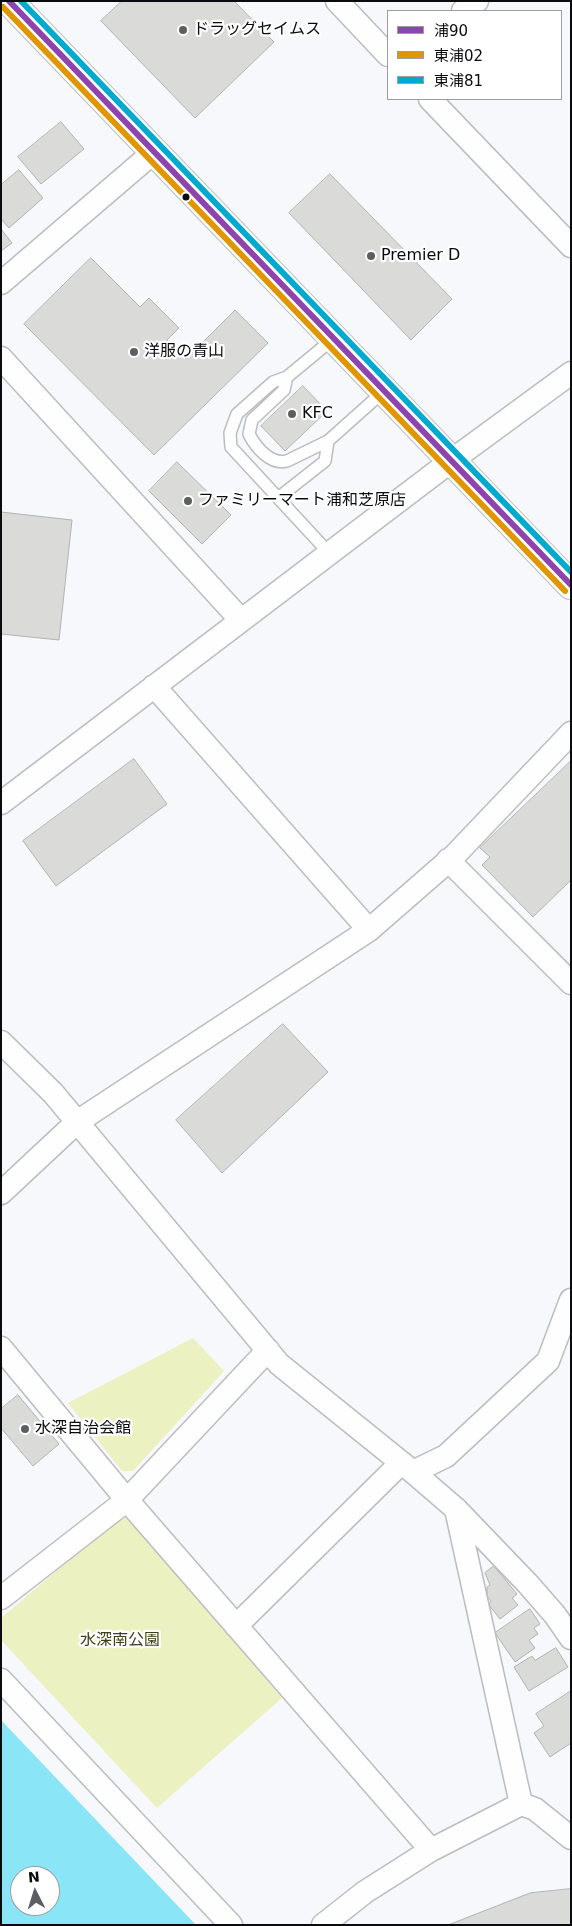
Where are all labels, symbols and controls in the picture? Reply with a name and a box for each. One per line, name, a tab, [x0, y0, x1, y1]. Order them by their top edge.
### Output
legend	[387, 10, 562, 100]
place label: ドラッグセイムス	[193, 20, 321, 40]
text: 浦90	[434, 22, 468, 40]
marker: ドラッグセイムス	[177, 24, 189, 36]
text: 東浦02	[434, 47, 483, 65]
text: 東浦81	[434, 72, 483, 90]
unlabelled marker	[181, 192, 191, 202]
place label: Premier D	[381, 246, 460, 266]
marker: Premier D	[365, 250, 377, 262]
place label: 洋服の青山	[144, 342, 224, 362]
marker: 洋服の青山	[128, 346, 140, 358]
place label: KFC	[302, 404, 333, 424]
marker: KFC	[286, 408, 298, 420]
place label: ファミリーマート浦和芝原店	[198, 491, 406, 511]
marker: ファミリーマート浦和芝原店	[182, 495, 194, 507]
place label: 水深自治会館	[35, 1419, 131, 1439]
marker: 水深自治会館	[19, 1423, 31, 1435]
park label: 水深南公園	[80, 1631, 160, 1651]
north arrow	[10, 1866, 60, 1916]
text: N	[27, 1869, 40, 1886]

